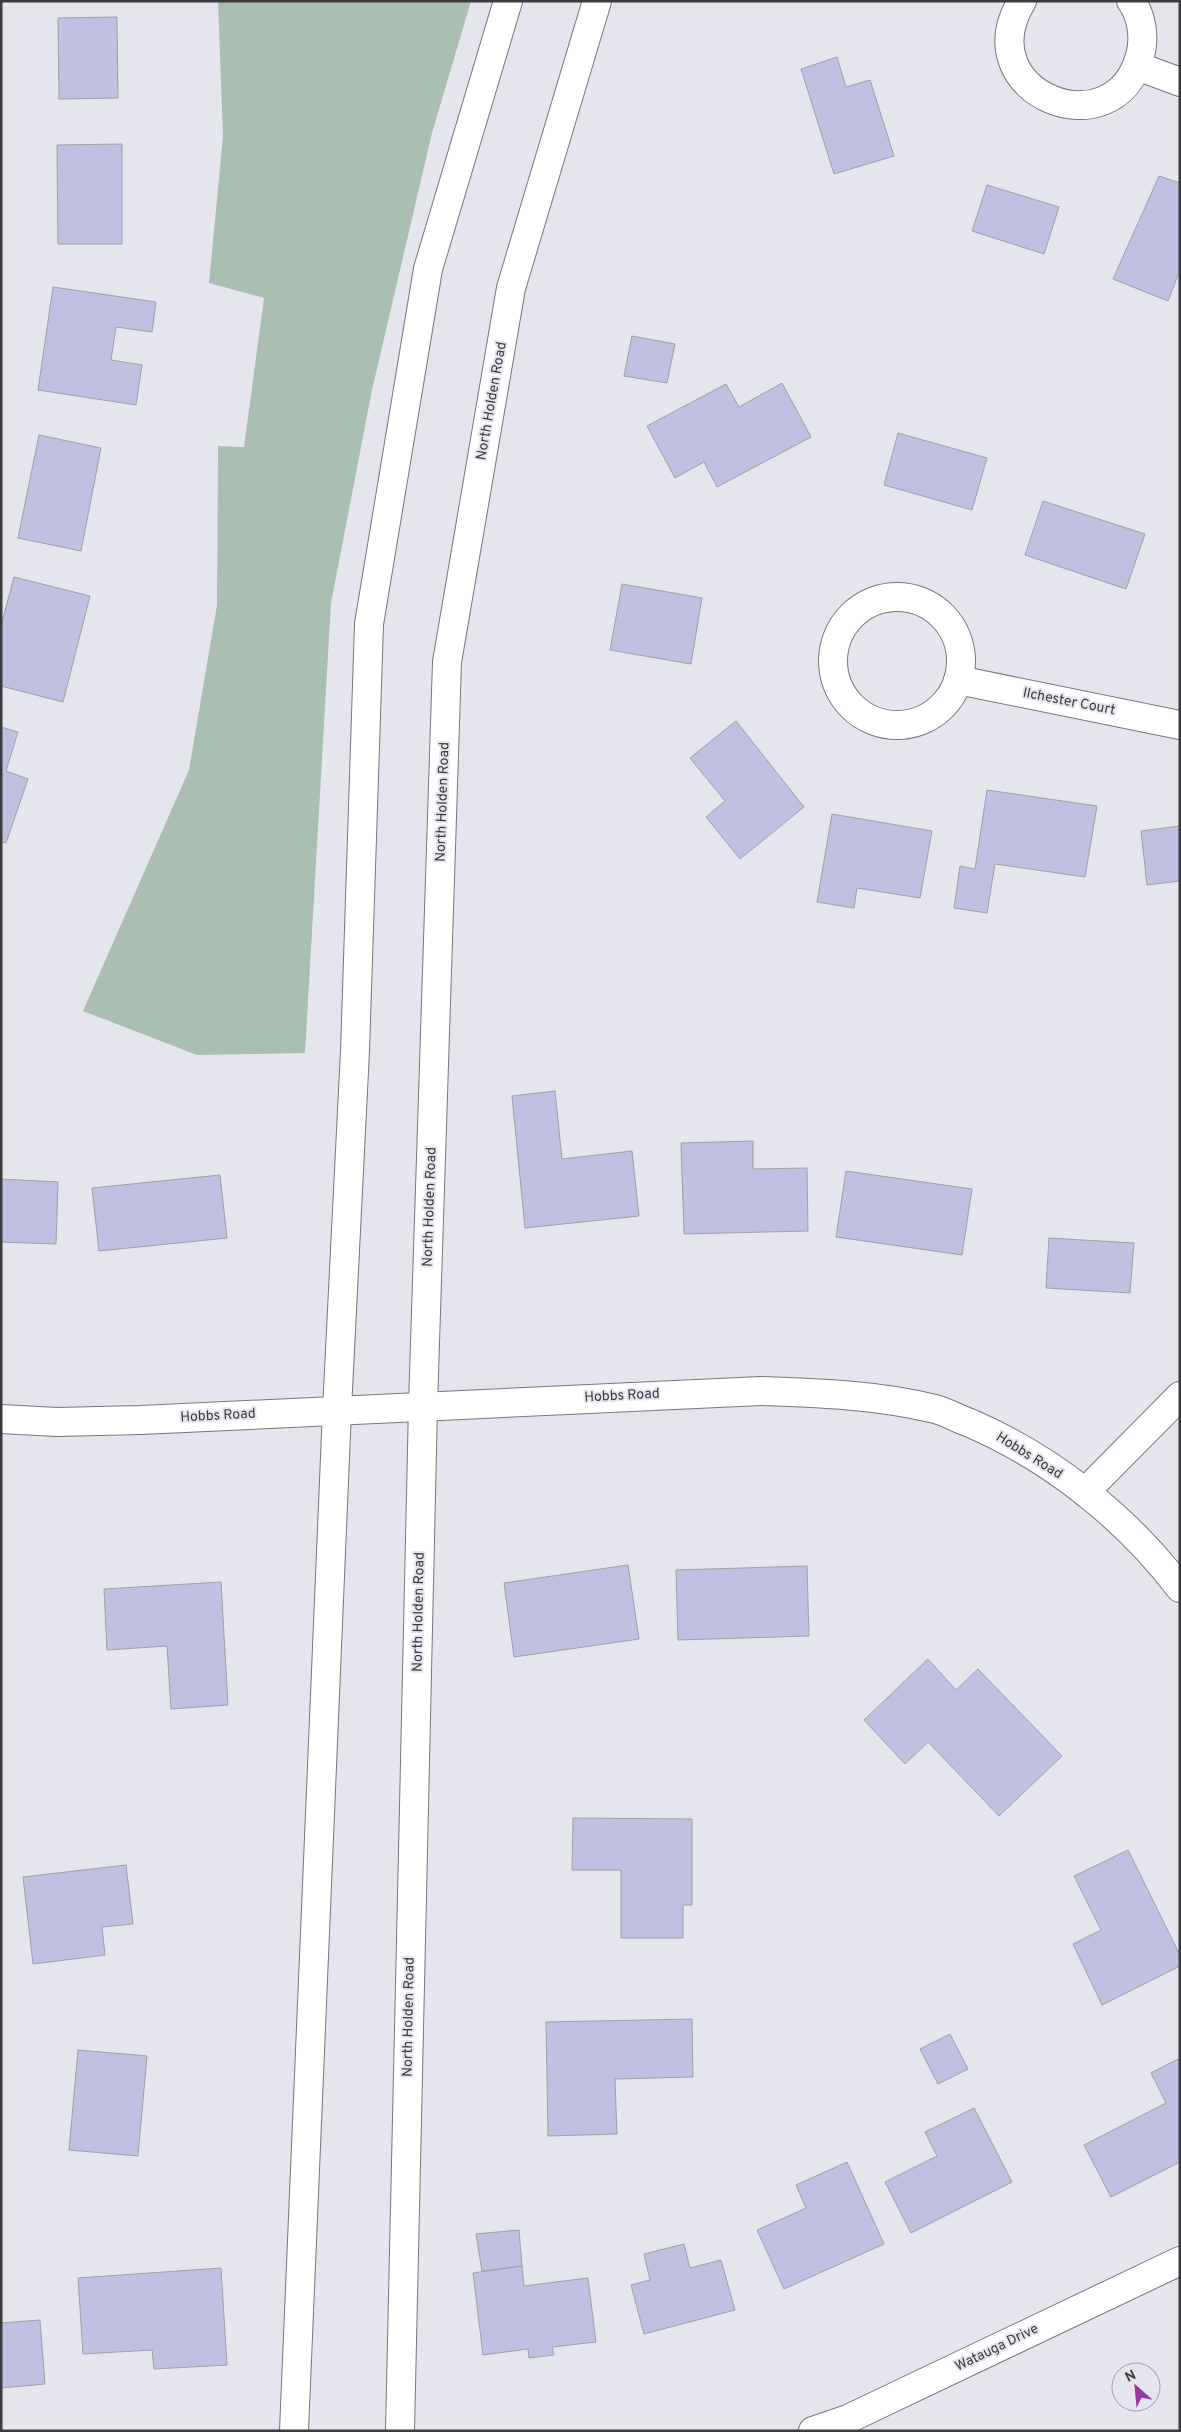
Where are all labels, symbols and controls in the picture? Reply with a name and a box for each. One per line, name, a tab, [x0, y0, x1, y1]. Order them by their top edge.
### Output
street label: North Holden Road	[473, 340, 511, 462]
street label: Ilchester Court	[1021, 685, 1117, 719]
street label: North Holden Road	[432, 742, 454, 862]
street label: North Holden Road	[419, 1147, 441, 1267]
street label: Hobbs Road	[584, 1386, 660, 1406]
street label: Hobbs Road	[180, 1406, 256, 1426]
street label: Hobbs Road	[992, 1429, 1066, 1483]
street label: North Holden Road	[409, 1552, 429, 1672]
street label: North Holden Road	[399, 1957, 419, 2077]
street label: Watauga Drive	[953, 2320, 1041, 2376]
north arrow	[1111, 2362, 1161, 2412]
text: N	[1122, 2367, 1139, 2387]

